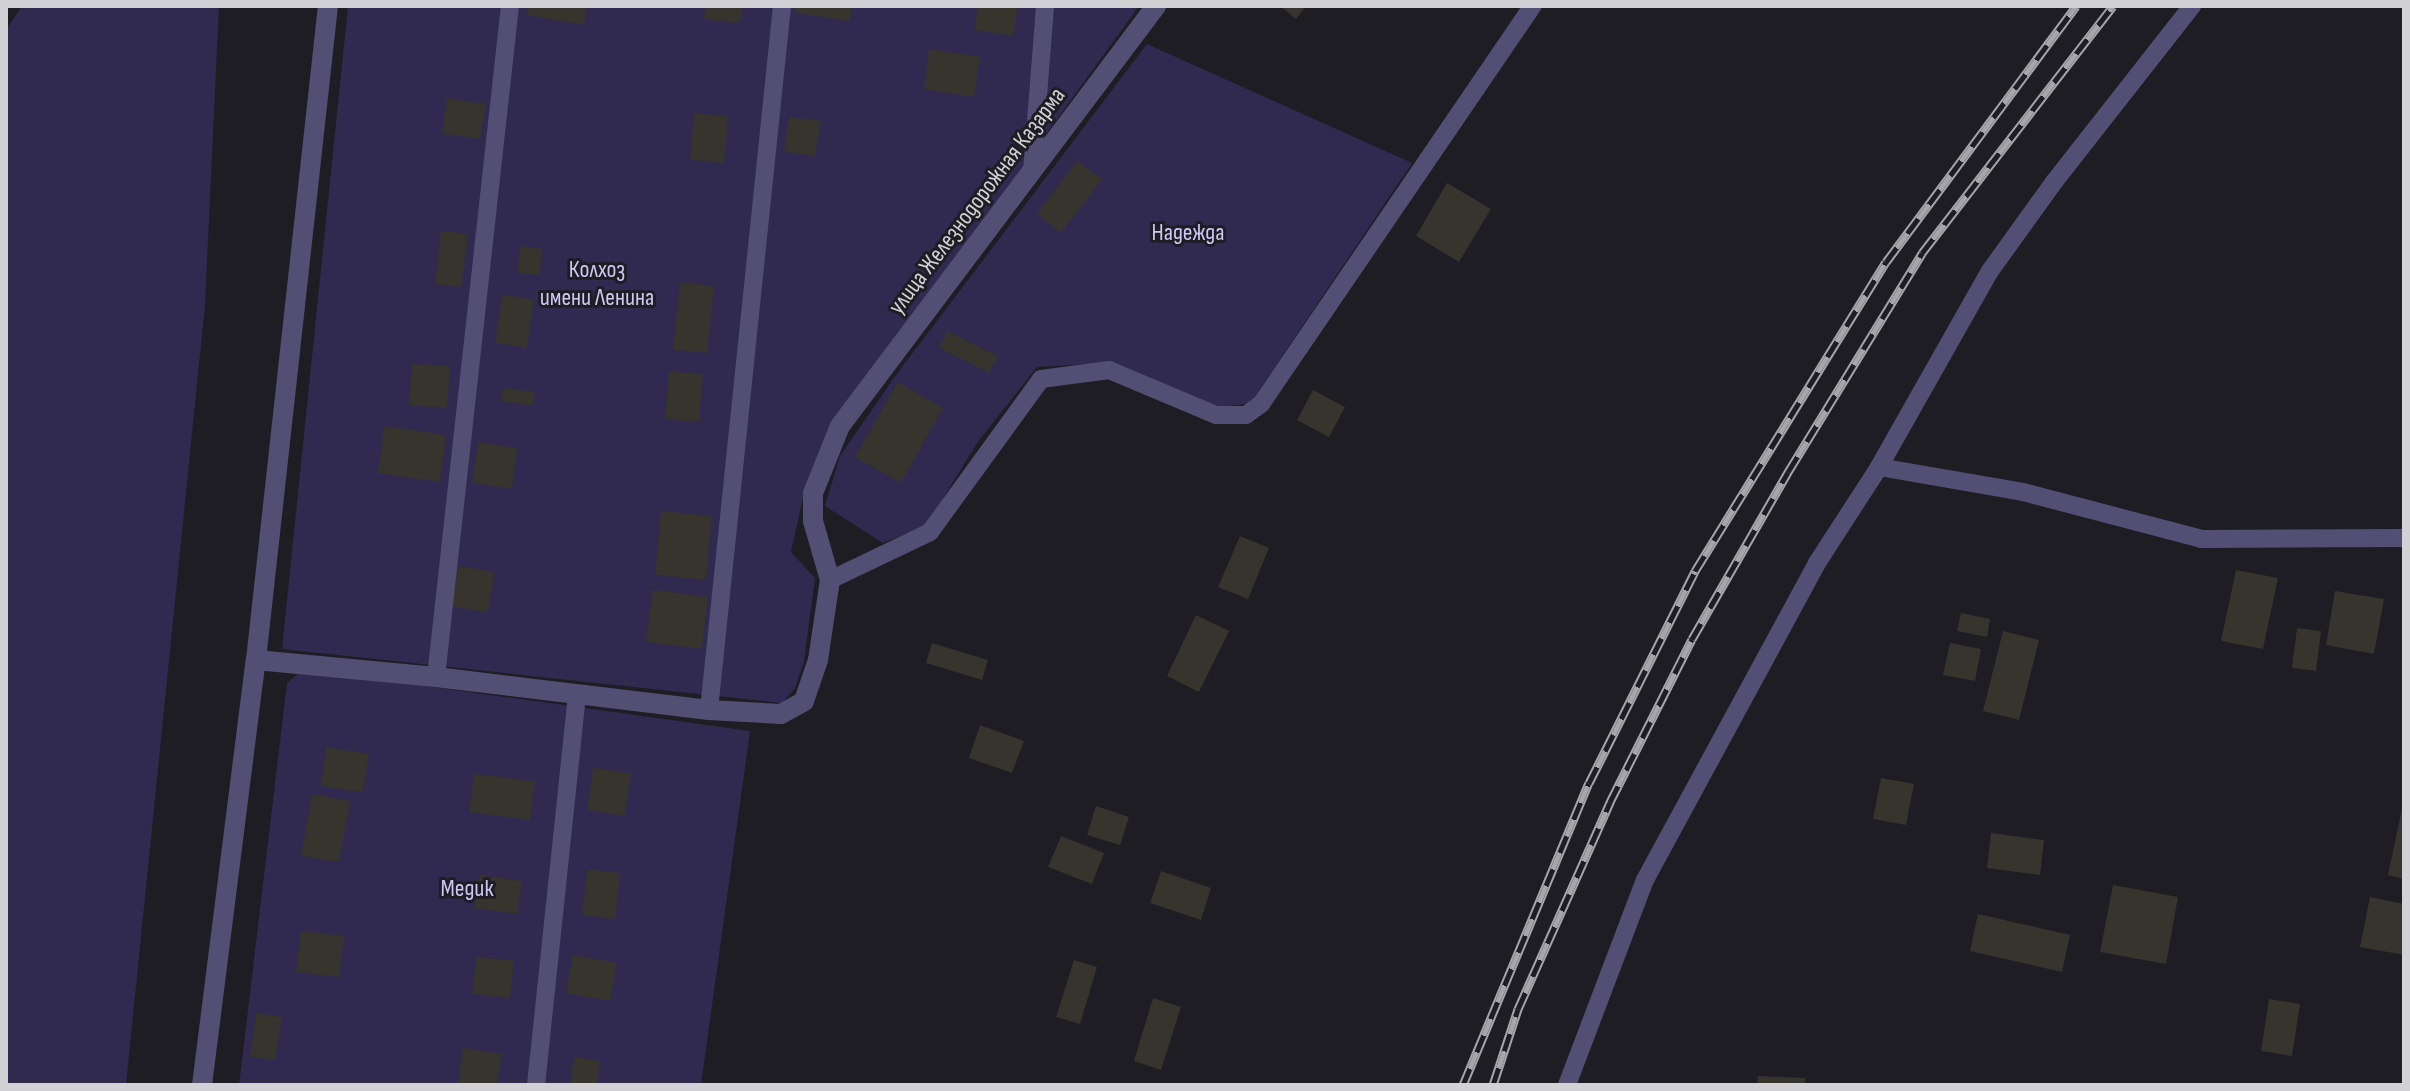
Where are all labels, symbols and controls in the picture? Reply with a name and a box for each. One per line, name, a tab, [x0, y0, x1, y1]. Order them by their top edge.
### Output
street label: улица Железнодорожная Казарма	[882, 82, 1072, 320]
park label: Надежда	[1151, 219, 1225, 247]
park label: Колхоз имени Ленина	[540, 256, 654, 312]
park label: Медик	[441, 875, 493, 903]

